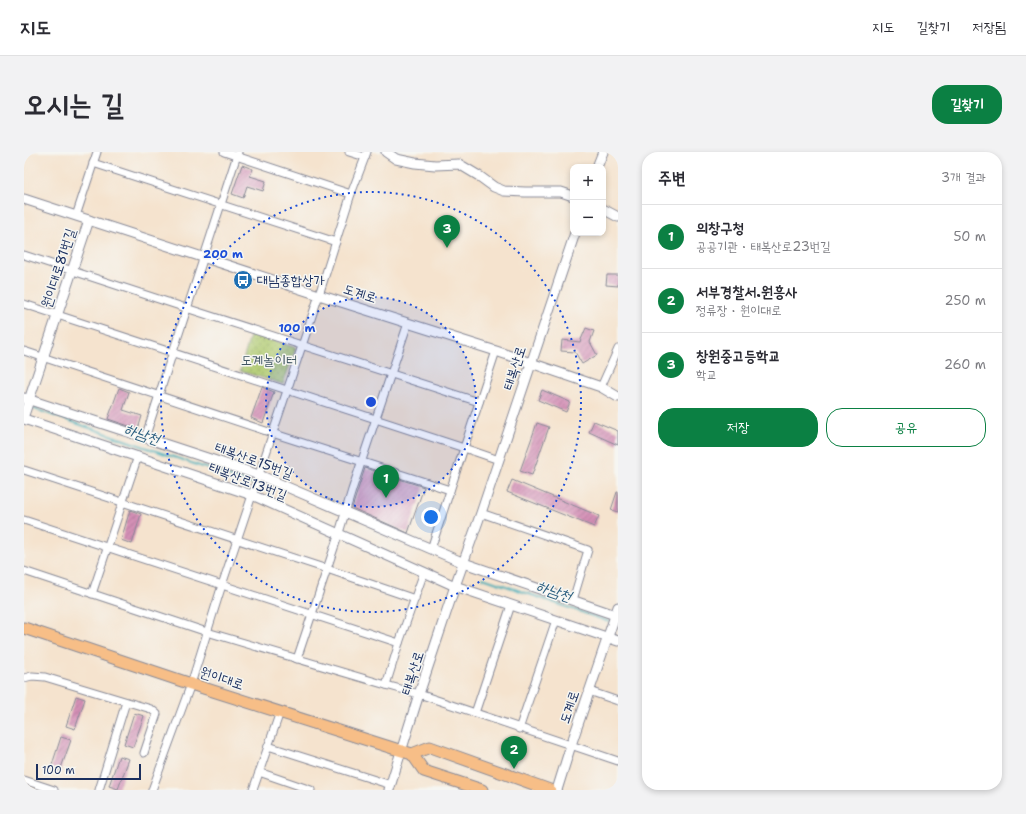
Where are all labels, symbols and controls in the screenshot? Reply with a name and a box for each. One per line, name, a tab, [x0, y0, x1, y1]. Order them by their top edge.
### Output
text: 지도	[20, 15, 51, 40]
text: 지도	[872, 18, 894, 36]
text: 길찾기	[916, 18, 950, 36]
text: 저장됨	[972, 18, 1006, 36]
text: 오시는 길	[24, 85, 124, 123]
button: 길찾기	[932, 85, 1002, 124]
map controls	[570, 164, 606, 236]
button: +	[570, 164, 606, 200]
text: 주변	[658, 167, 685, 189]
text: 3개 결과	[941, 169, 986, 186]
button: −	[570, 200, 606, 236]
pin: 3	[434, 215, 460, 248]
text: 의창구청	[696, 218, 744, 238]
street label: 원이대로81번길	[37, 225, 80, 310]
text: 1	[668, 228, 674, 245]
text: 50 m	[953, 228, 986, 245]
text: 공공기관 · 태복산로23번길	[696, 238, 831, 255]
text: 200 m	[203, 246, 243, 262]
bus stop icon: 대남종합상가	[232, 269, 254, 291]
place label: 대남종합상가	[257, 271, 325, 289]
street label: 도계로	[341, 279, 379, 307]
text: 서부경찰서.원흥사	[696, 282, 797, 302]
text: 2	[666, 292, 676, 309]
text: 250 m	[945, 292, 986, 309]
text: 정류장 · 원이대로	[696, 302, 782, 319]
text: 100 m	[279, 320, 316, 336]
street label: 태복산로	[498, 344, 530, 392]
text: 창원중고등학교	[696, 346, 781, 366]
park label: 도계놀이터	[241, 351, 297, 369]
text: 3	[666, 356, 676, 373]
text: 260 m	[944, 356, 986, 373]
text: 학교	[696, 366, 717, 383]
centre of rings	[364, 395, 378, 409]
button: 저장	[658, 408, 818, 447]
button: 공유	[826, 408, 986, 447]
water label: 하남천	[122, 419, 164, 450]
street label: 태복산로15번길	[212, 438, 296, 483]
street label: 태복산로13번길	[206, 458, 290, 504]
pin: 1	[373, 465, 399, 498]
your location	[421, 507, 441, 527]
water label: 하남천	[534, 576, 576, 607]
street label: 태복산로	[396, 649, 428, 697]
street label: 원이대로	[198, 662, 246, 694]
street label: 도계로	[555, 688, 583, 726]
pin: 2	[501, 736, 527, 769]
scale bar	[36, 762, 141, 781]
text: 100 m	[42, 763, 75, 778]

